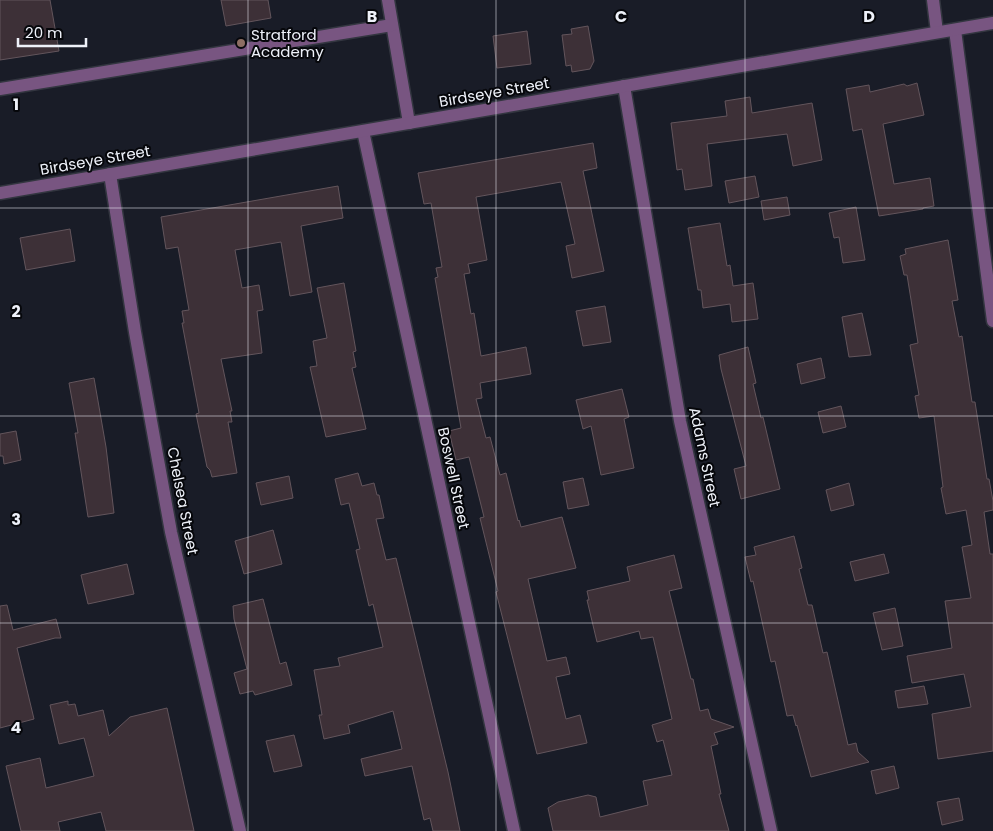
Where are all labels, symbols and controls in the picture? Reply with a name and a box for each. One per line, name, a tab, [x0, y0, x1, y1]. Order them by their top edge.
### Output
text: B	[367, 5, 377, 28]
text: C	[615, 5, 627, 28]
text: D	[863, 5, 875, 28]
scale bar	[18, 15, 85, 47]
text: 20 m	[25, 22, 63, 43]
place label: Stratford Academy	[251, 24, 324, 62]
marker: Stratford Academy	[235, 37, 247, 49]
street label: Birdseye Street	[437, 72, 551, 112]
text: 1	[13, 93, 19, 116]
street label: Birdseye Street	[38, 140, 152, 180]
text: 2	[11, 300, 21, 323]
street label: Adams Street	[684, 405, 726, 509]
street label: Boswell Street	[433, 425, 475, 531]
street label: Chelsea Street	[162, 445, 204, 557]
text: 3	[11, 508, 21, 531]
text: 4	[11, 716, 22, 739]

